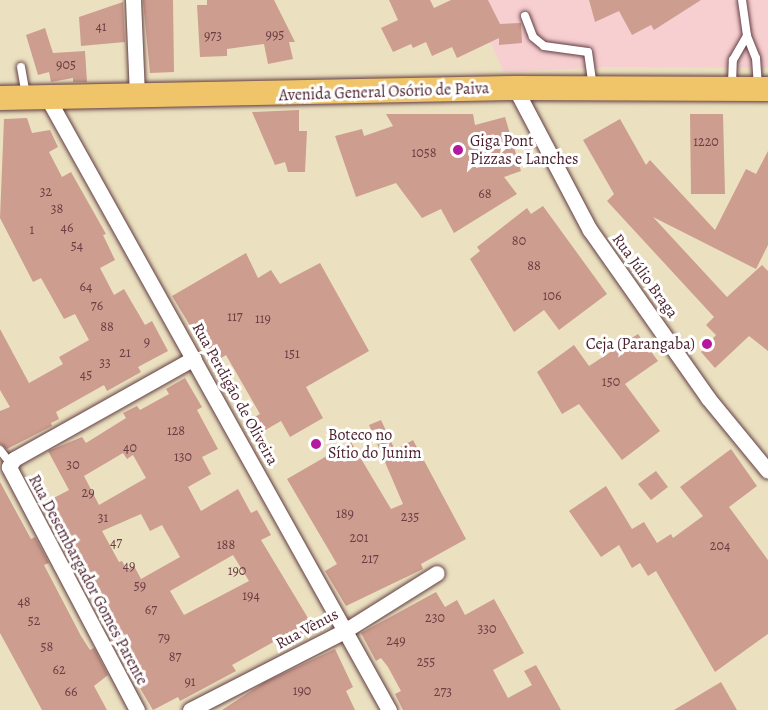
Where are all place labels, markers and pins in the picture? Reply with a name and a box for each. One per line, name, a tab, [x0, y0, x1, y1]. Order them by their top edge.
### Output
place label: Giga Pont Pizzas e Lanches	[470, 131, 579, 169]
marker: Giga Pont Pizzas e Lanches	[451, 143, 465, 157]
place label: Ceja (Parangaba)	[586, 334, 695, 354]
marker: Ceja (Parangaba)	[700, 337, 714, 351]
place label: Boteco no Sítio do Junim	[328, 425, 421, 463]
marker: Boteco no Sítio do Junim	[309, 437, 323, 451]

